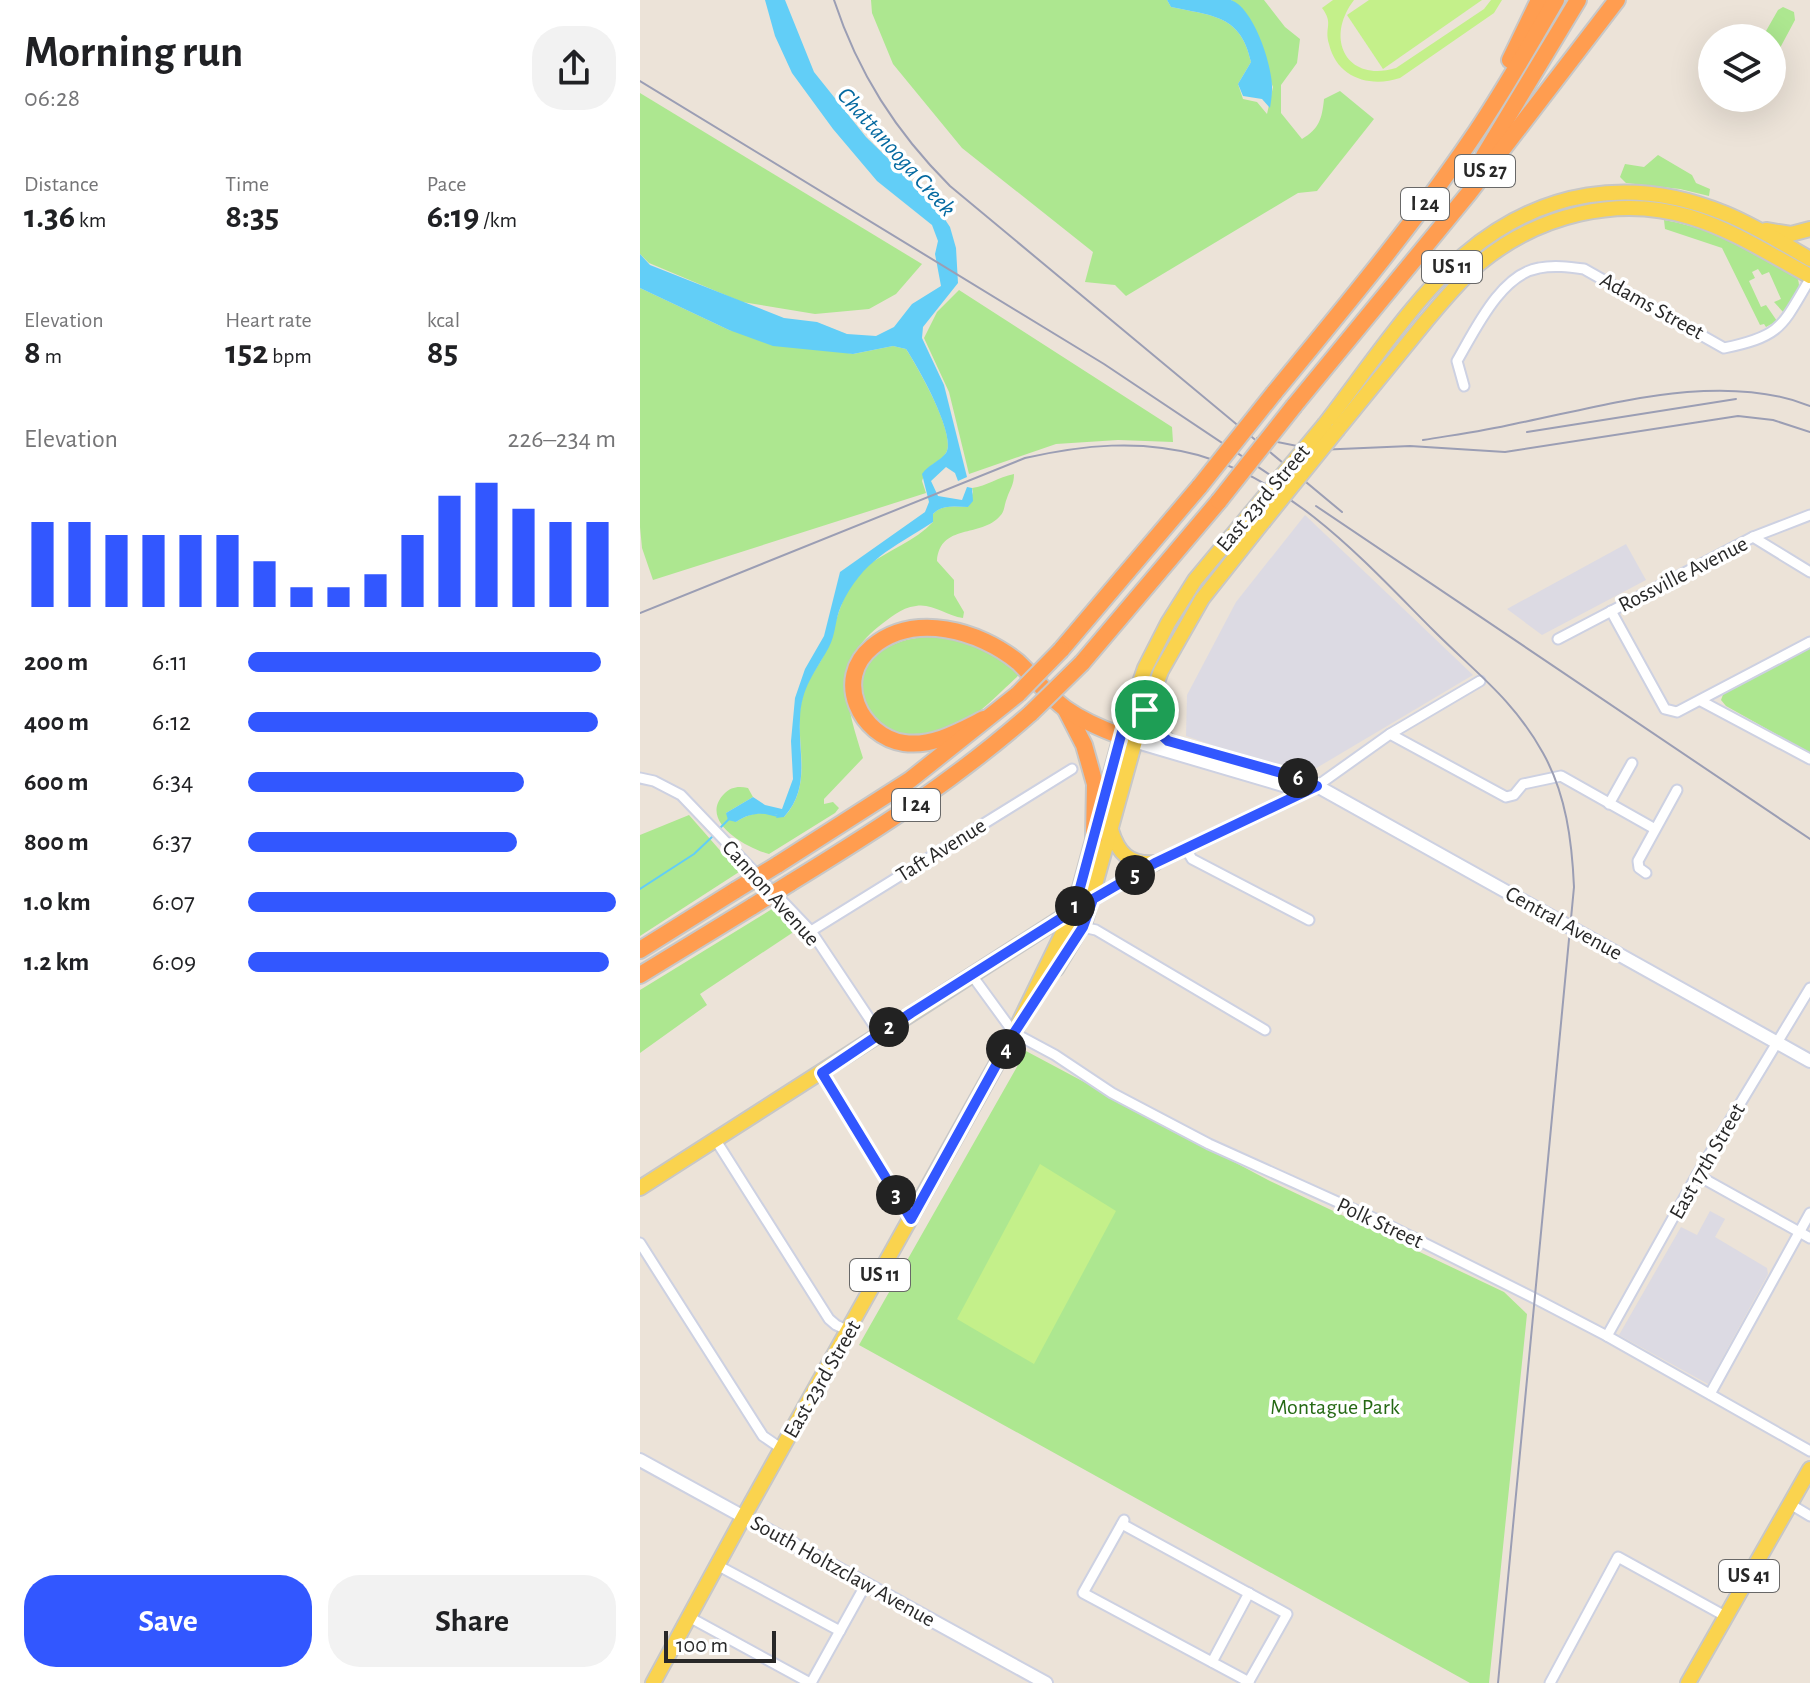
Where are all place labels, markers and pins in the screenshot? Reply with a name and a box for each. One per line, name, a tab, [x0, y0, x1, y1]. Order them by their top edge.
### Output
pin	[1111, 676, 1179, 744]
pin: 6	[1278, 758, 1318, 798]
pin: 5	[1115, 855, 1155, 895]
pin: 1	[1055, 886, 1095, 926]
pin: 2	[869, 1007, 909, 1047]
pin: 4	[986, 1029, 1026, 1069]
pin: 3	[876, 1175, 916, 1215]

